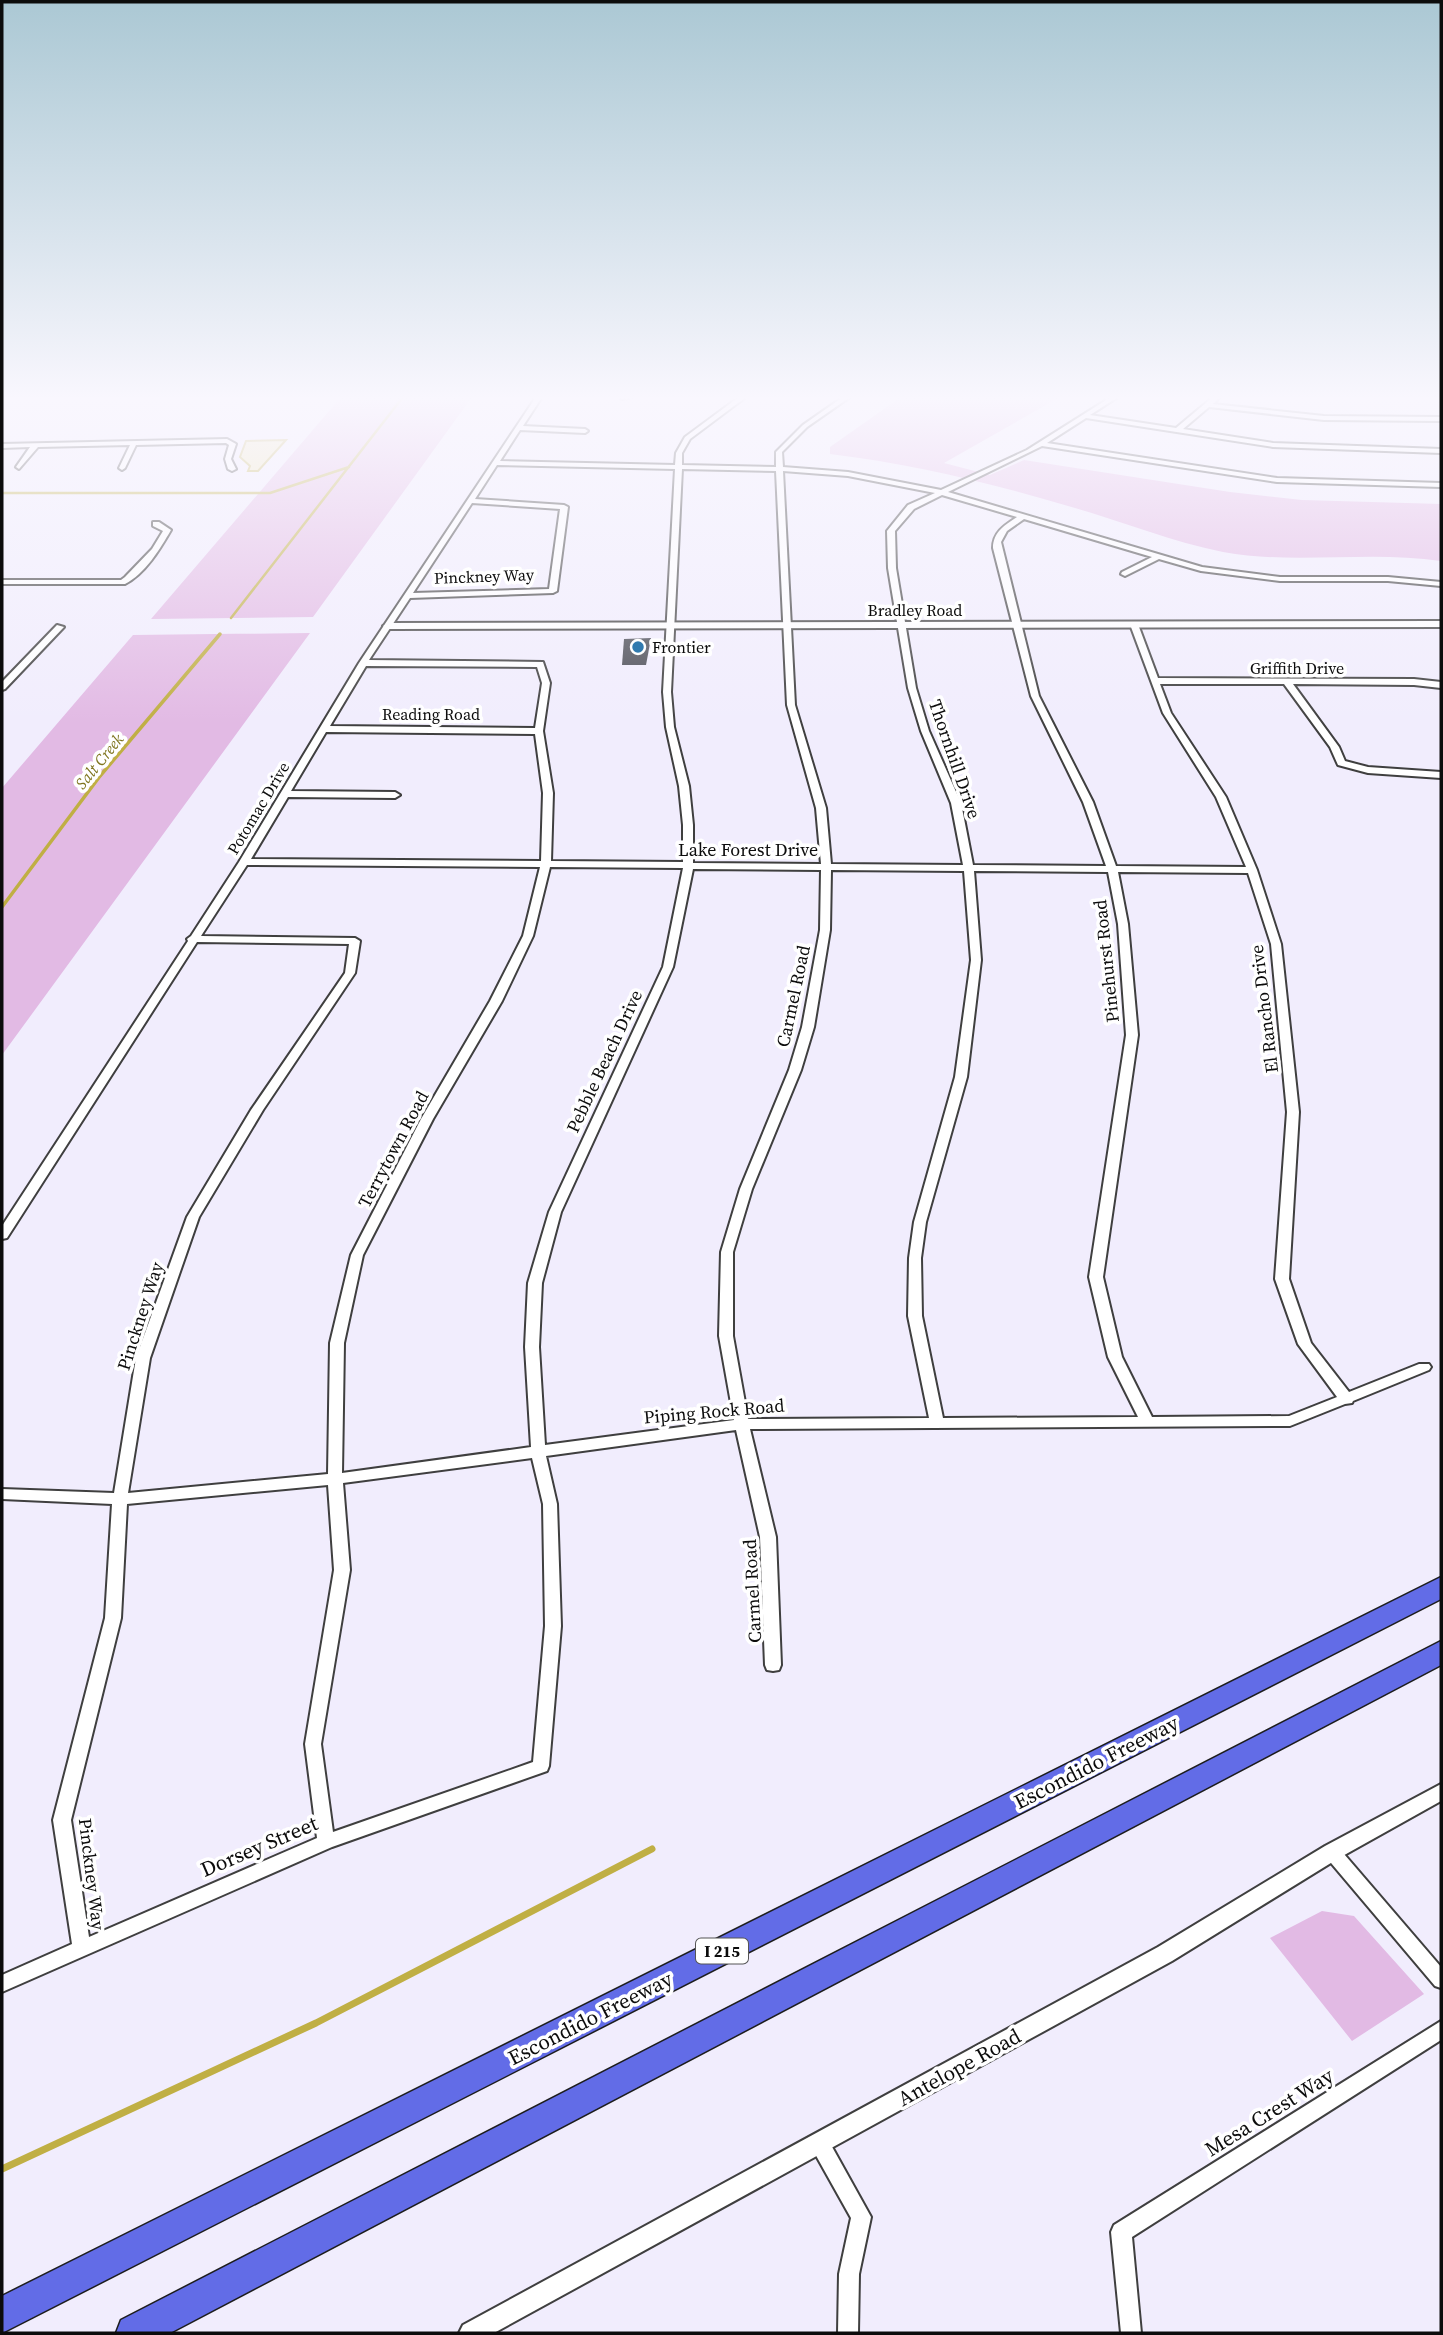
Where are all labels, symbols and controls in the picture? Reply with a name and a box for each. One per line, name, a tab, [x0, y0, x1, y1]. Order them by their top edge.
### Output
street label: Pinckney Way	[434, 563, 535, 589]
street label: Bradley Road	[868, 599, 962, 621]
place label: Frontier	[652, 636, 711, 658]
marker: Frontier	[630, 639, 646, 655]
street label: Griffith Drive	[1250, 657, 1344, 679]
street label: Thornhill Drive	[923, 696, 987, 822]
street label: Reading Road	[382, 703, 480, 725]
water label: Salt Creek	[70, 728, 128, 793]
street label: Potomac Drive	[222, 758, 294, 858]
street label: Lake Forest Drive	[678, 837, 818, 862]
street label: Pinehurst Road	[1087, 898, 1125, 1024]
street label: Carmel Road	[770, 943, 816, 1049]
street label: El Rancho Drive	[1244, 943, 1284, 1075]
street label: Pebble Beach Drive	[560, 986, 648, 1136]
street label: Terrytown Road	[352, 1086, 434, 1212]
street label: Pinckney Way	[111, 1258, 170, 1373]
street label: Piping Rock Road	[643, 1392, 785, 1430]
street label: Carmel Road	[737, 1539, 767, 1643]
street label: Escondido Freeway	[1009, 1708, 1184, 1816]
street label: Dorsey Street	[196, 1808, 322, 1884]
street label: Pinckney Way	[73, 1817, 111, 1932]
road number: I 215	[696, 1938, 748, 1964]
street label: Escondido Freeway	[503, 1964, 678, 2072]
street label: Antelope Road	[892, 2021, 1026, 2113]
street label: Mesa Crest Way	[1199, 2061, 1339, 2163]

